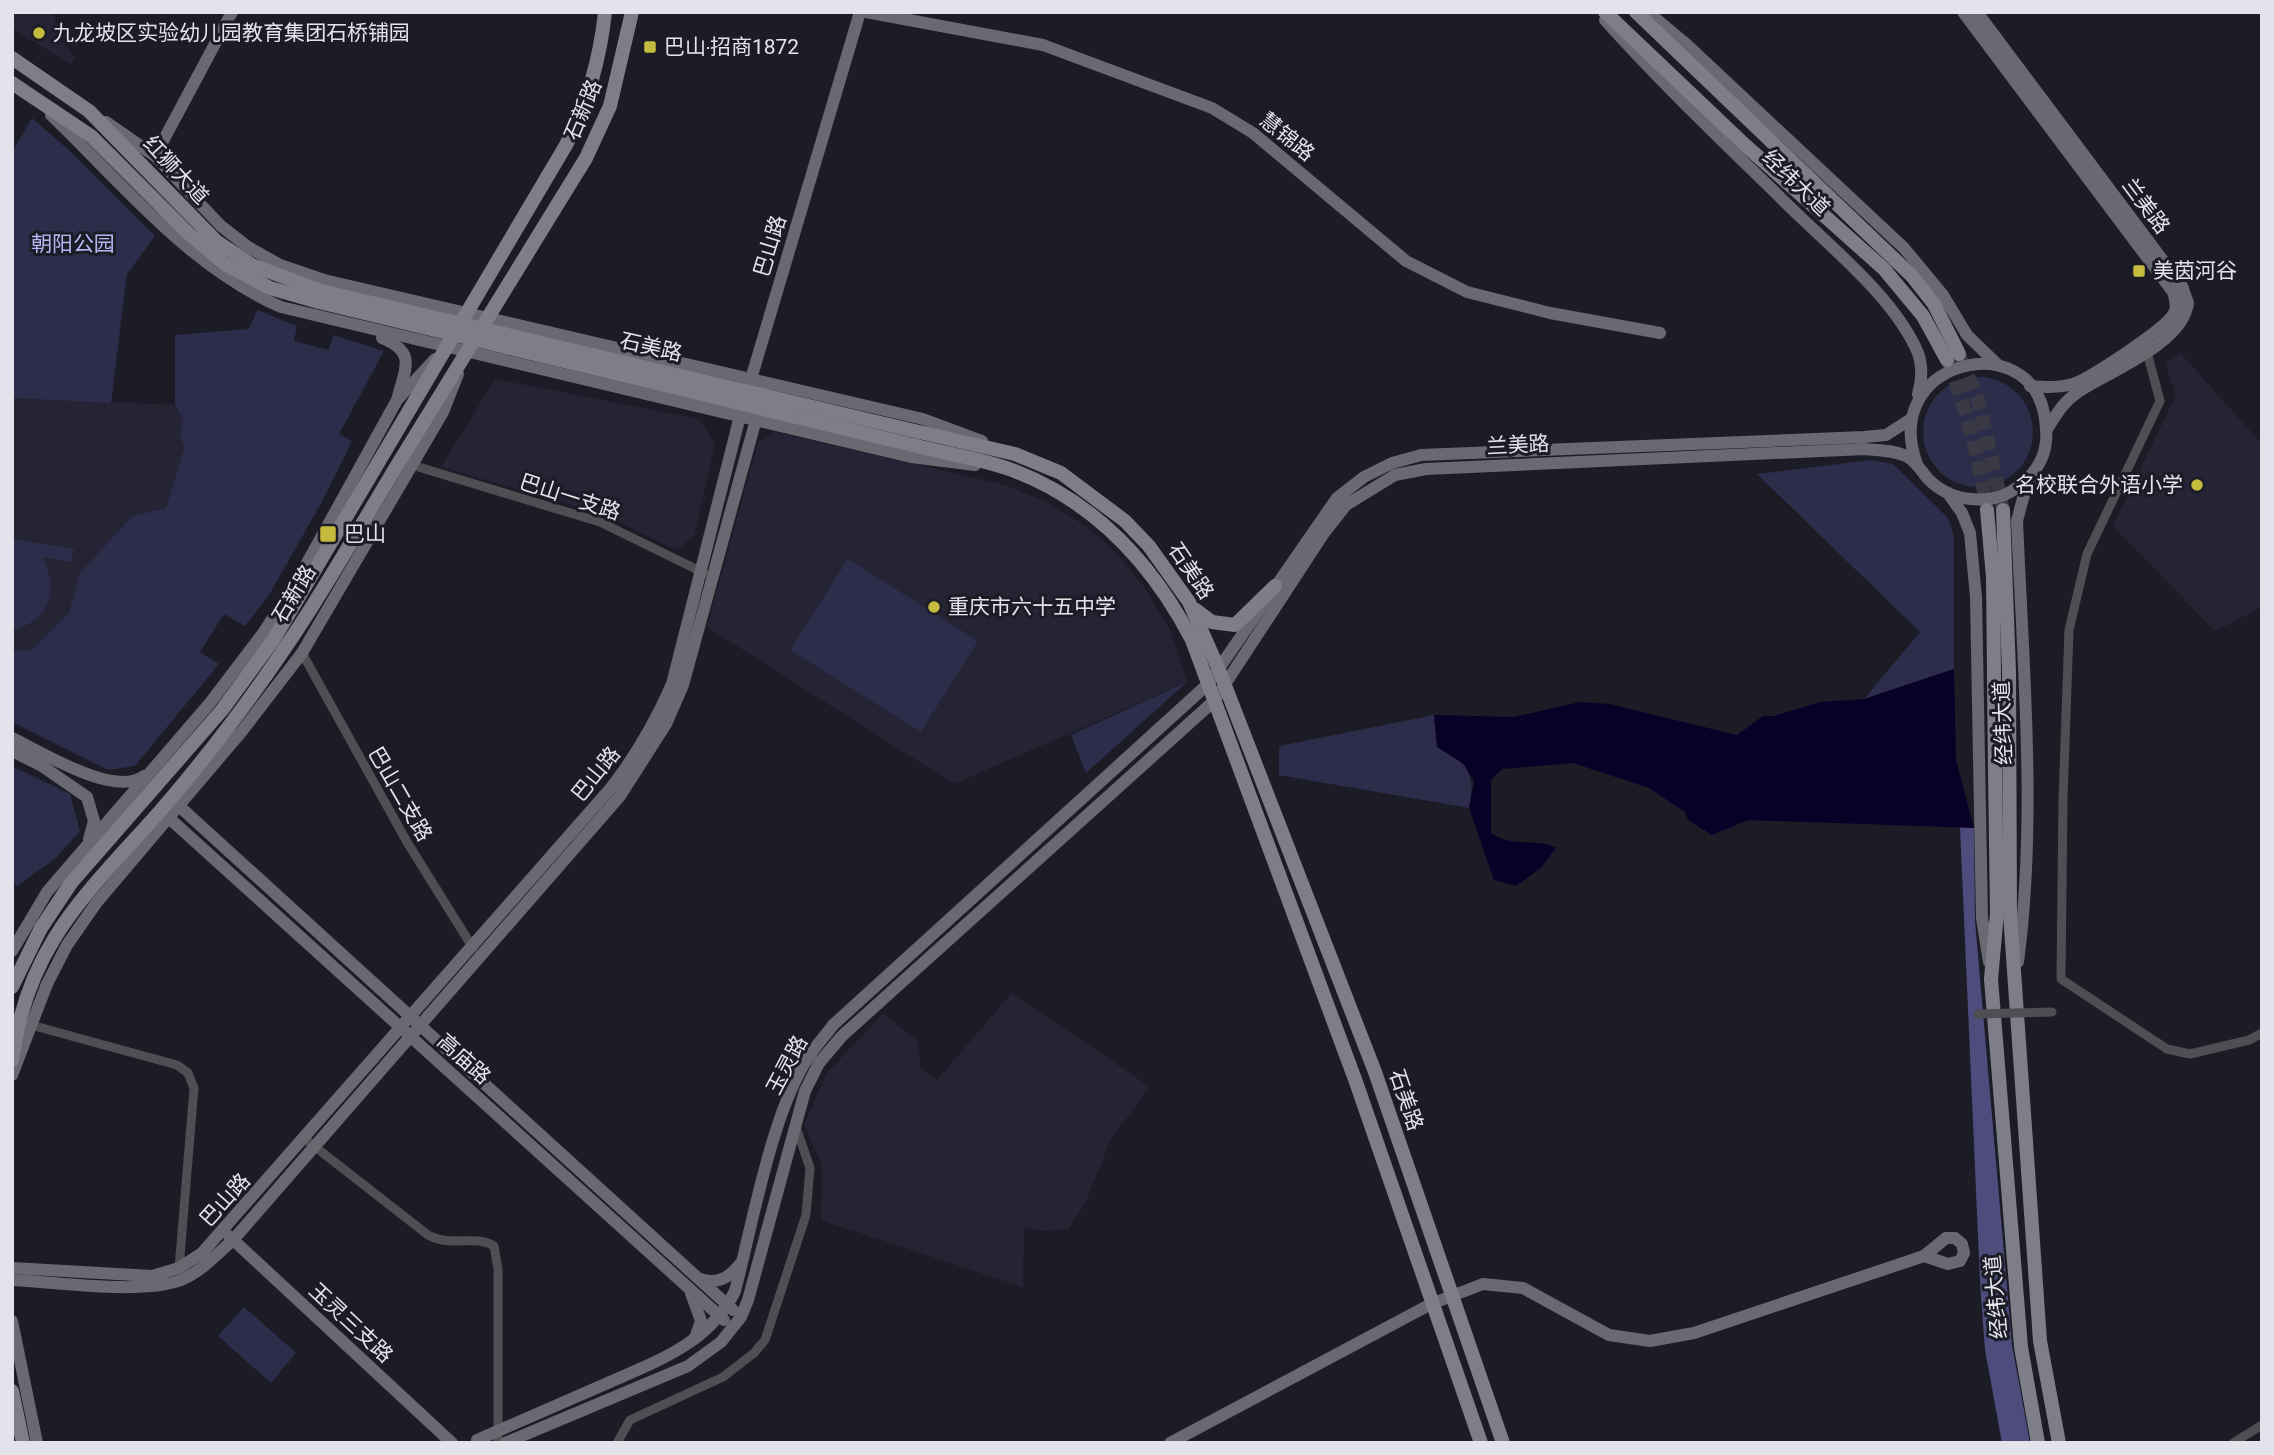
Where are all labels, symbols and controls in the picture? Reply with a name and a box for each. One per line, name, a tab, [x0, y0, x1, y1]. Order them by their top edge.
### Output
place label: 九龙坡区实验幼儿园教育集团石桥铺园	[53, 21, 410, 45]
marker: 九龙坡区实验幼儿园教育集团石桥铺园	[31, 25, 47, 41]
place label: 巴山‧招商1872	[664, 35, 799, 59]
marker: 巴山‧招商1872	[642, 39, 658, 55]
street label: 石新路	[560, 76, 606, 144]
street label: 慧锦路	[1255, 108, 1319, 166]
street label: 红狮大道	[139, 131, 213, 209]
street label: 经纬大道	[1757, 145, 1835, 221]
street label: 兰美路	[2117, 174, 2175, 238]
street label: 巴山路	[749, 212, 791, 280]
park label: 朝阳公园	[31, 232, 115, 256]
place label: 美茵河谷	[2153, 259, 2237, 283]
marker: 美茵河谷	[2131, 263, 2147, 279]
street label: 石美路	[618, 328, 684, 366]
street label: 兰美路	[1486, 431, 1550, 459]
street label: 巴山一支路	[516, 469, 624, 525]
place label: 名校联合外语小学	[2015, 473, 2183, 497]
marker: 名校联合外语小学	[2189, 477, 2205, 493]
place label: 巴山	[344, 522, 386, 546]
marker: 巴山	[318, 524, 338, 544]
street label: 石美路	[1163, 538, 1219, 604]
street label: 石新路	[267, 561, 321, 627]
place label: 重庆市六十五中学	[948, 595, 1116, 619]
marker: 重庆市六十五中学	[926, 599, 942, 615]
street label: 经纬大道	[1990, 681, 2016, 765]
street label: 巴山路	[567, 742, 625, 806]
street label: 巴山二支路	[363, 743, 437, 845]
street label: 高庙路	[433, 1029, 495, 1089]
street label: 玉灵路	[762, 1032, 812, 1098]
street label: 石美路	[1384, 1066, 1428, 1134]
street label: 巴山路	[195, 1169, 255, 1231]
street label: 经纬大道	[1980, 1254, 2012, 1340]
street label: 玉灵三支路	[304, 1278, 398, 1368]

